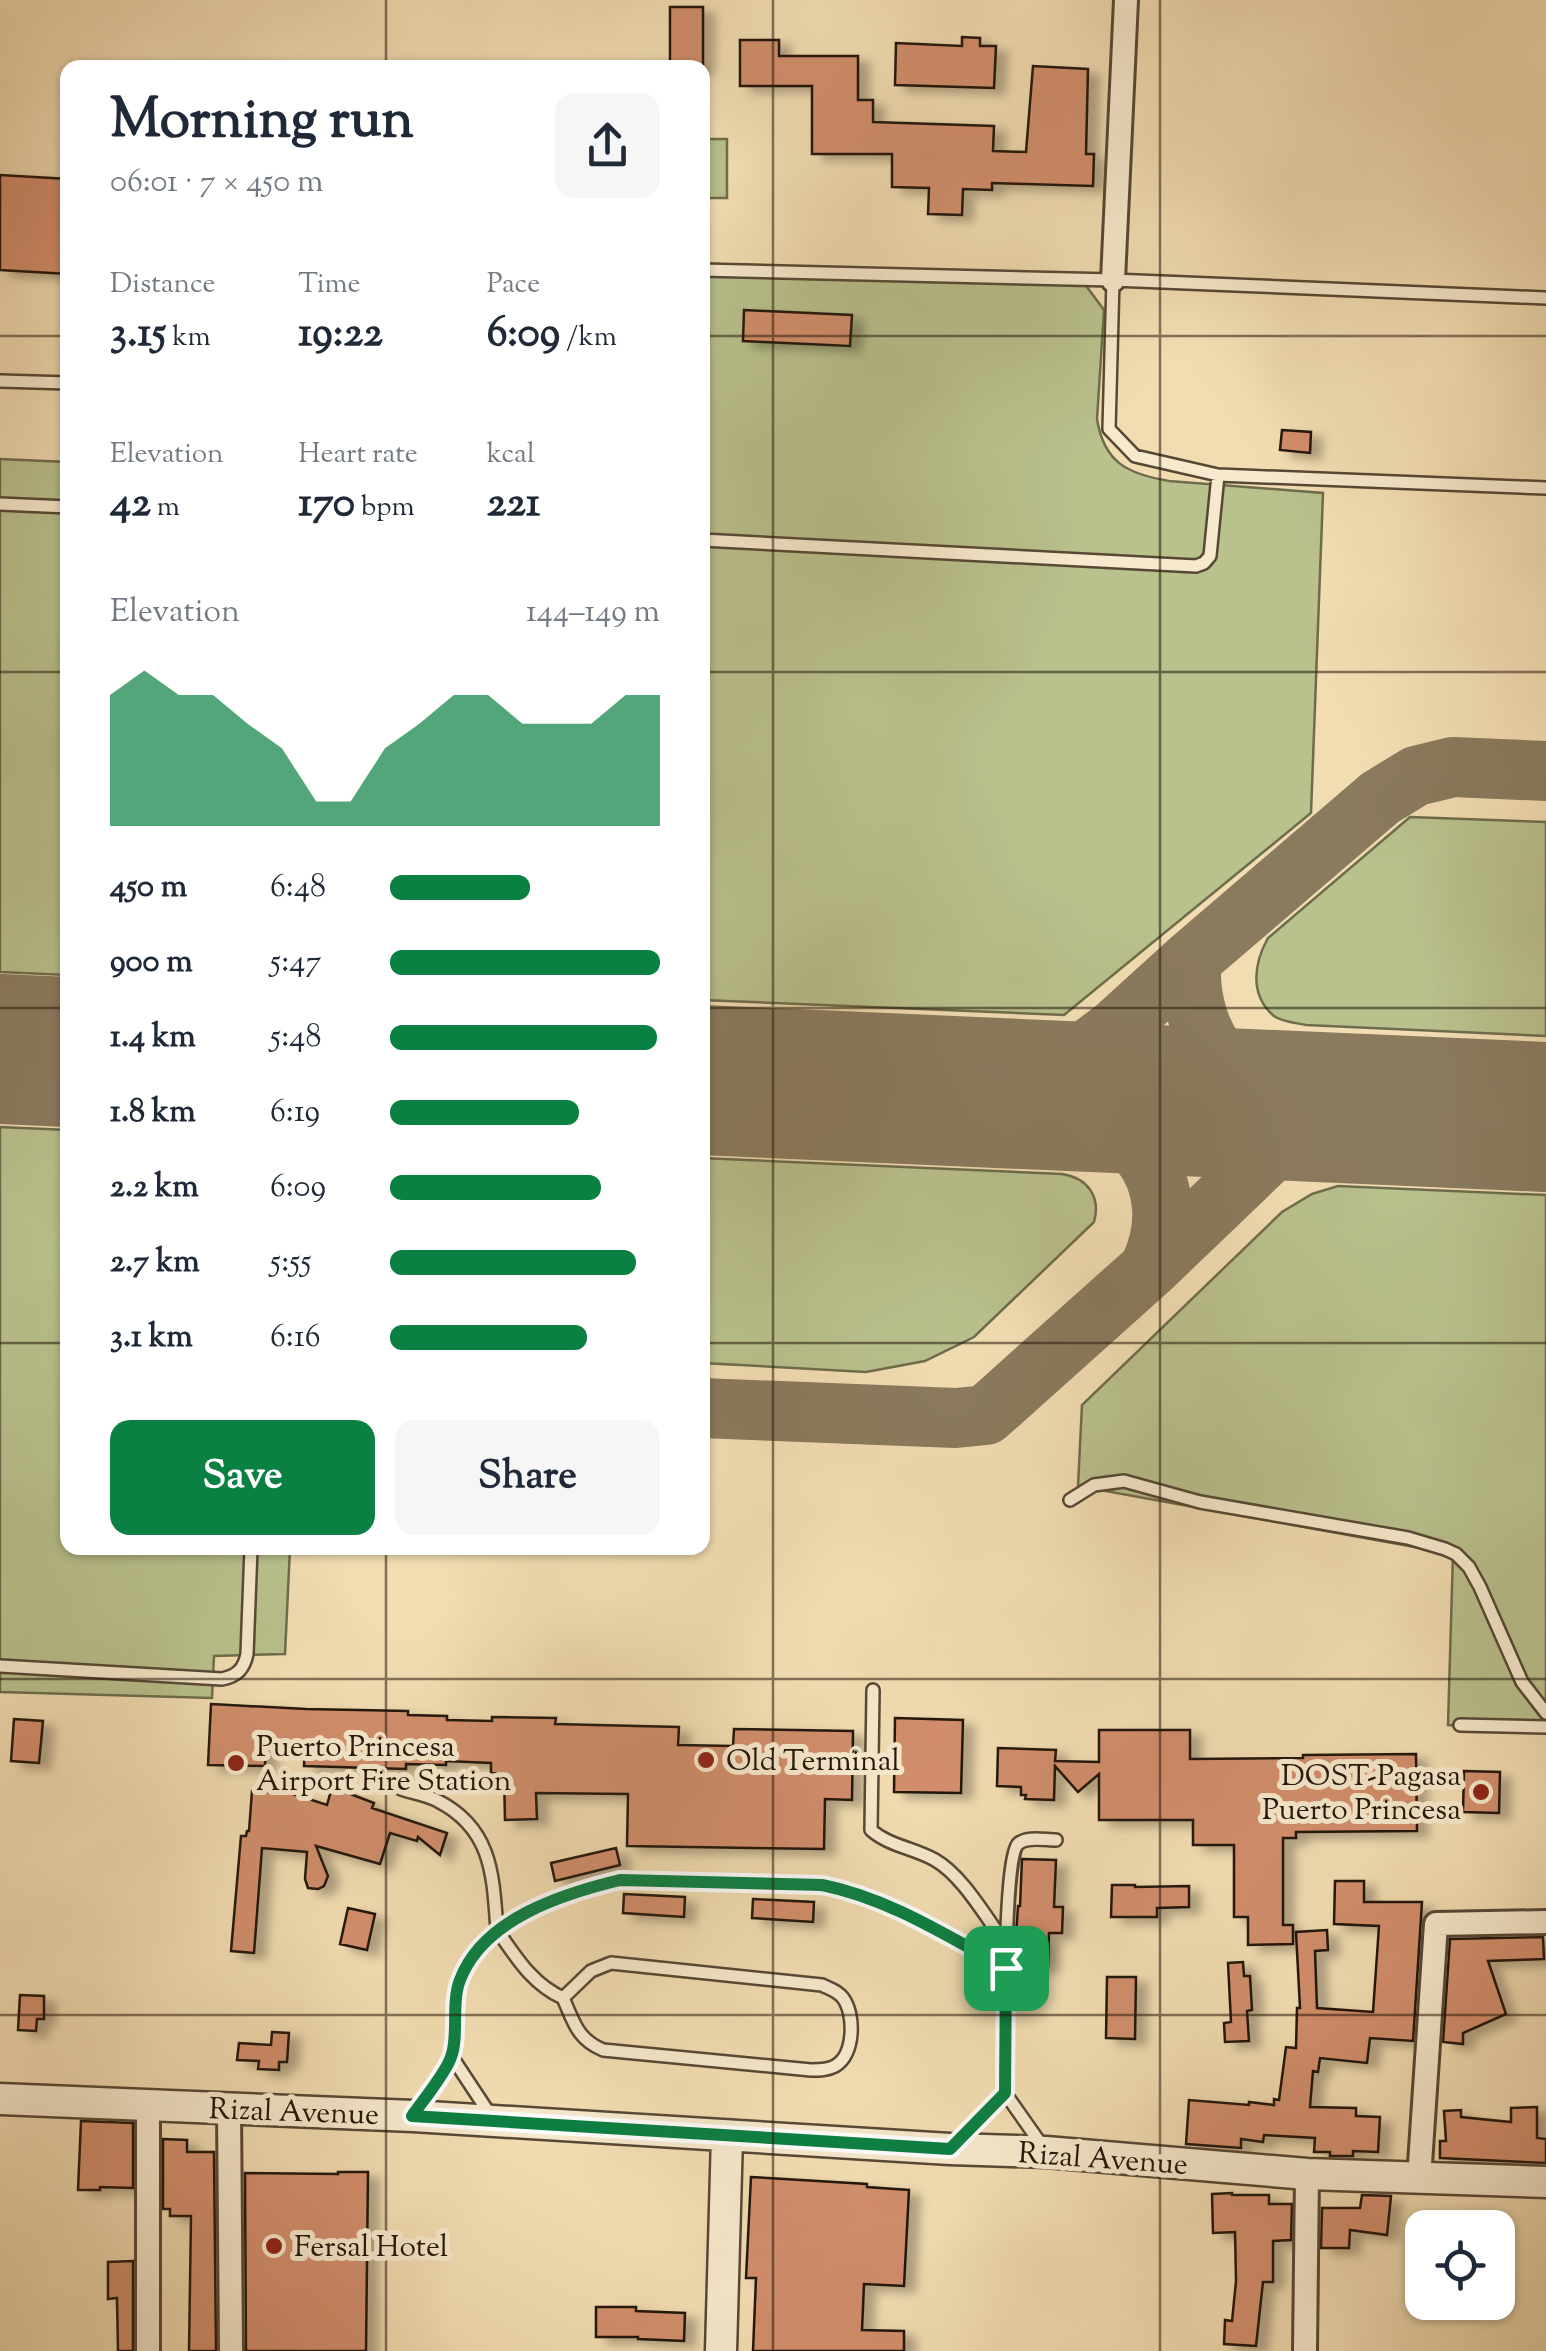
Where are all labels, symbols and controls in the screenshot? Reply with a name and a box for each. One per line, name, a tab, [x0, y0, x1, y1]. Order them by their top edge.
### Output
text: Morning run	[110, 83, 414, 162]
button: share	[555, 93, 660, 198]
text: 06:01 · 7 × 450 m	[110, 160, 324, 206]
text: Distance	[110, 265, 216, 305]
text: Time	[298, 265, 361, 305]
text: Pace	[487, 265, 540, 305]
text: 3.15	[110, 305, 166, 365]
text: 19:22	[298, 305, 383, 365]
text: 6:09	[487, 305, 560, 365]
text: km	[166, 318, 211, 358]
text: /km	[560, 318, 617, 358]
text: Elevation	[110, 435, 224, 475]
text: Heart rate	[298, 435, 418, 475]
text: kcal	[487, 435, 535, 475]
text: 42	[110, 475, 151, 535]
text: 170	[298, 475, 355, 535]
text: 221	[487, 475, 540, 535]
text: m	[151, 488, 180, 528]
text: bpm	[355, 488, 415, 528]
text: Elevation	[110, 590, 240, 636]
text: 144–149 m	[526, 590, 660, 636]
text: 450 m	[110, 865, 187, 911]
text: 6:48	[270, 865, 326, 911]
text: 900 m	[110, 940, 193, 986]
text: 5:47	[270, 940, 321, 986]
text: 1.4 km	[110, 1015, 196, 1061]
text: 5:48	[270, 1015, 321, 1061]
text: 1.8 km	[110, 1090, 196, 1136]
text: 6:19	[270, 1090, 320, 1136]
text: 2.2 km	[110, 1165, 199, 1211]
text: 6:09	[270, 1165, 326, 1211]
text: 2.7 km	[110, 1240, 200, 1286]
text: 5:55	[270, 1240, 311, 1286]
text: 3.1 km	[110, 1315, 193, 1361]
text: 6:16	[270, 1315, 321, 1361]
button: Save	[110, 1420, 375, 1535]
button: Share	[395, 1420, 660, 1535]
place label: Puerto Princesa Airport Fire Station	[256, 1727, 512, 1804]
place label: Old Terminal	[726, 1741, 900, 1784]
marker: Old Terminal	[695, 1749, 717, 1771]
marker: Puerto Princesa Airport Fire Station	[225, 1752, 247, 1774]
place label: DOST-Pagasa Puerto Princesa	[1262, 1756, 1461, 1833]
marker: DOST-Pagasa Puerto Princesa	[1470, 1781, 1492, 1803]
pin	[964, 1926, 1049, 2011]
icon: arrive	[979, 1941, 1034, 1996]
street label: Rizal Avenue	[208, 2089, 380, 2138]
street label: Rizal Avenue	[1016, 2133, 1189, 2188]
map controls	[1405, 2210, 1515, 2320]
button: locate	[1405, 2210, 1515, 2320]
place label: Fersal Hotel	[294, 2227, 448, 2270]
marker: Fersal Hotel	[263, 2235, 285, 2257]

